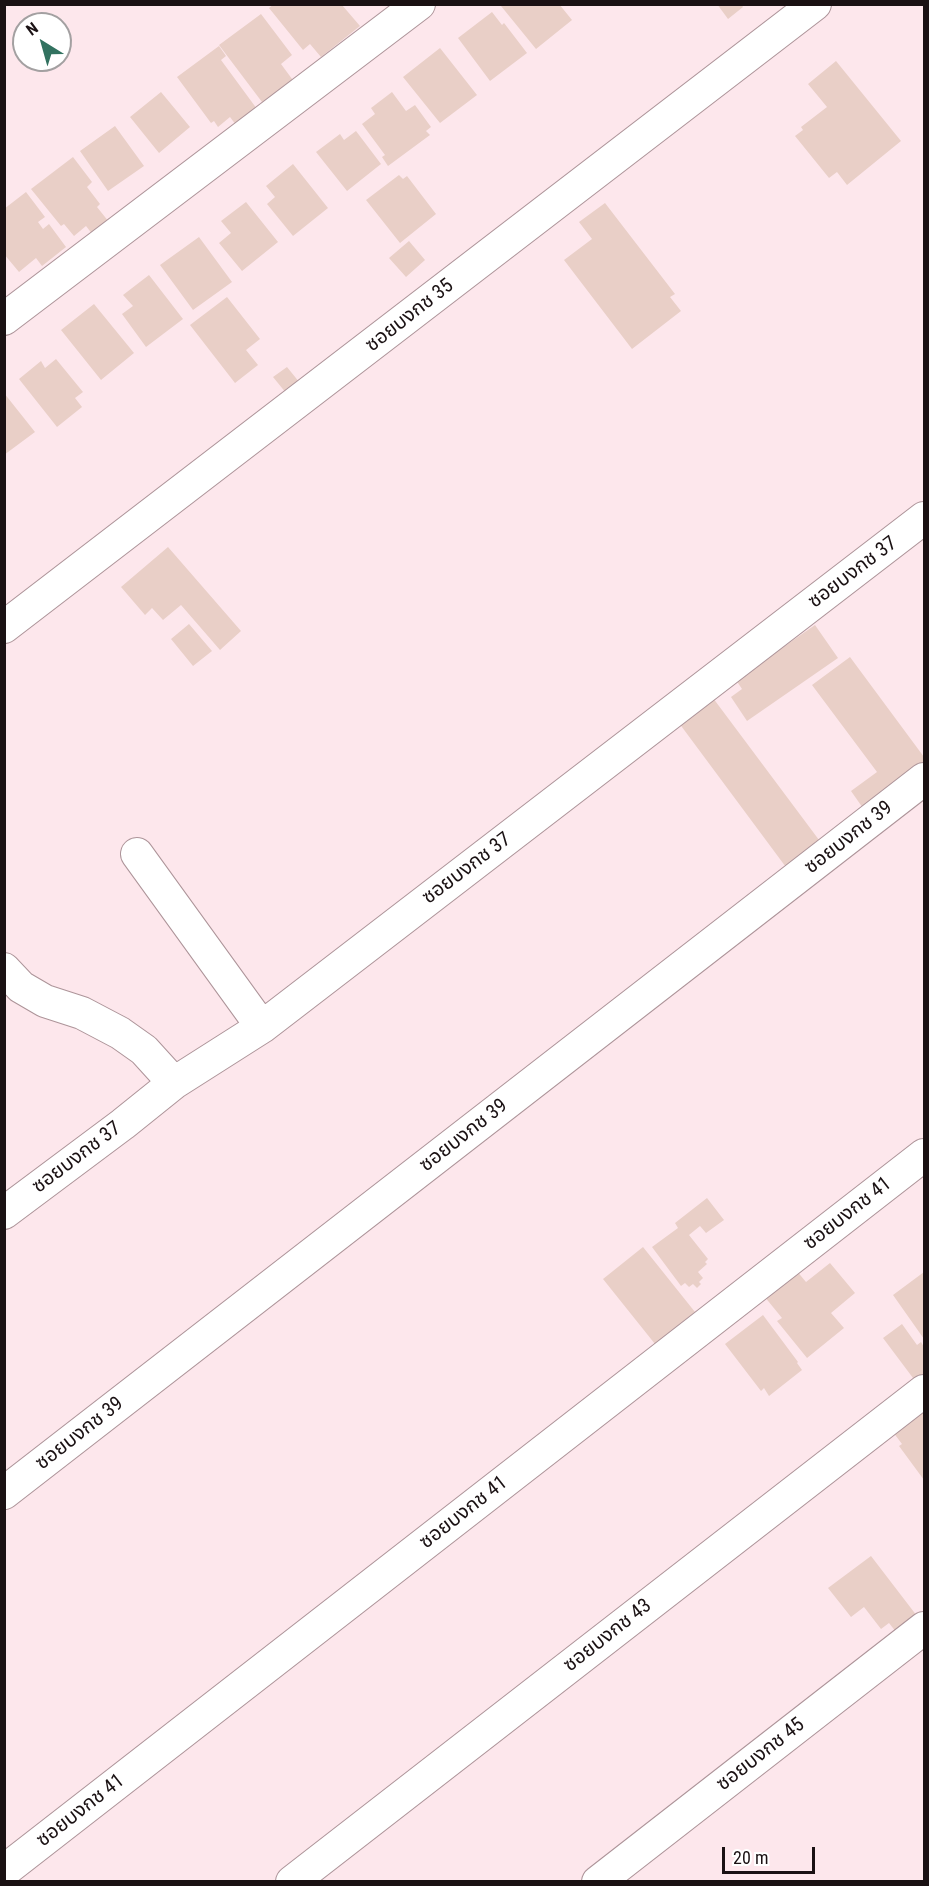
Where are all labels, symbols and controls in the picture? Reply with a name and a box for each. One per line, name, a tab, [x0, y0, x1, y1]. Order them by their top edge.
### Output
north arrow	[12, 12, 72, 72]
text: N	[22, 18, 42, 39]
street label: ซอยบงกช 35	[361, 274, 459, 358]
street label: ซอยบงกช 37	[804, 532, 902, 614]
street label: ซอยบงกช 39	[800, 796, 898, 880]
street label: ซอยบงกช 37	[418, 828, 516, 910]
street label: ซอยบงกช 39	[415, 1094, 513, 1178]
street label: ซอยบงกช 37	[28, 1117, 126, 1199]
street label: ซอยบงกช 41	[799, 1172, 897, 1256]
street label: ซอยบงกช 39	[31, 1392, 129, 1476]
street label: ซอยบงกช 41	[415, 1471, 513, 1555]
street label: ซอยบงกช 43	[559, 1594, 657, 1678]
street label: ซอยบงกช 45	[712, 1713, 810, 1797]
street label: ซอยบงกช 41	[32, 1769, 130, 1853]
scale bar	[725, 1835, 818, 1873]
text: 20 m	[733, 1847, 768, 1868]

